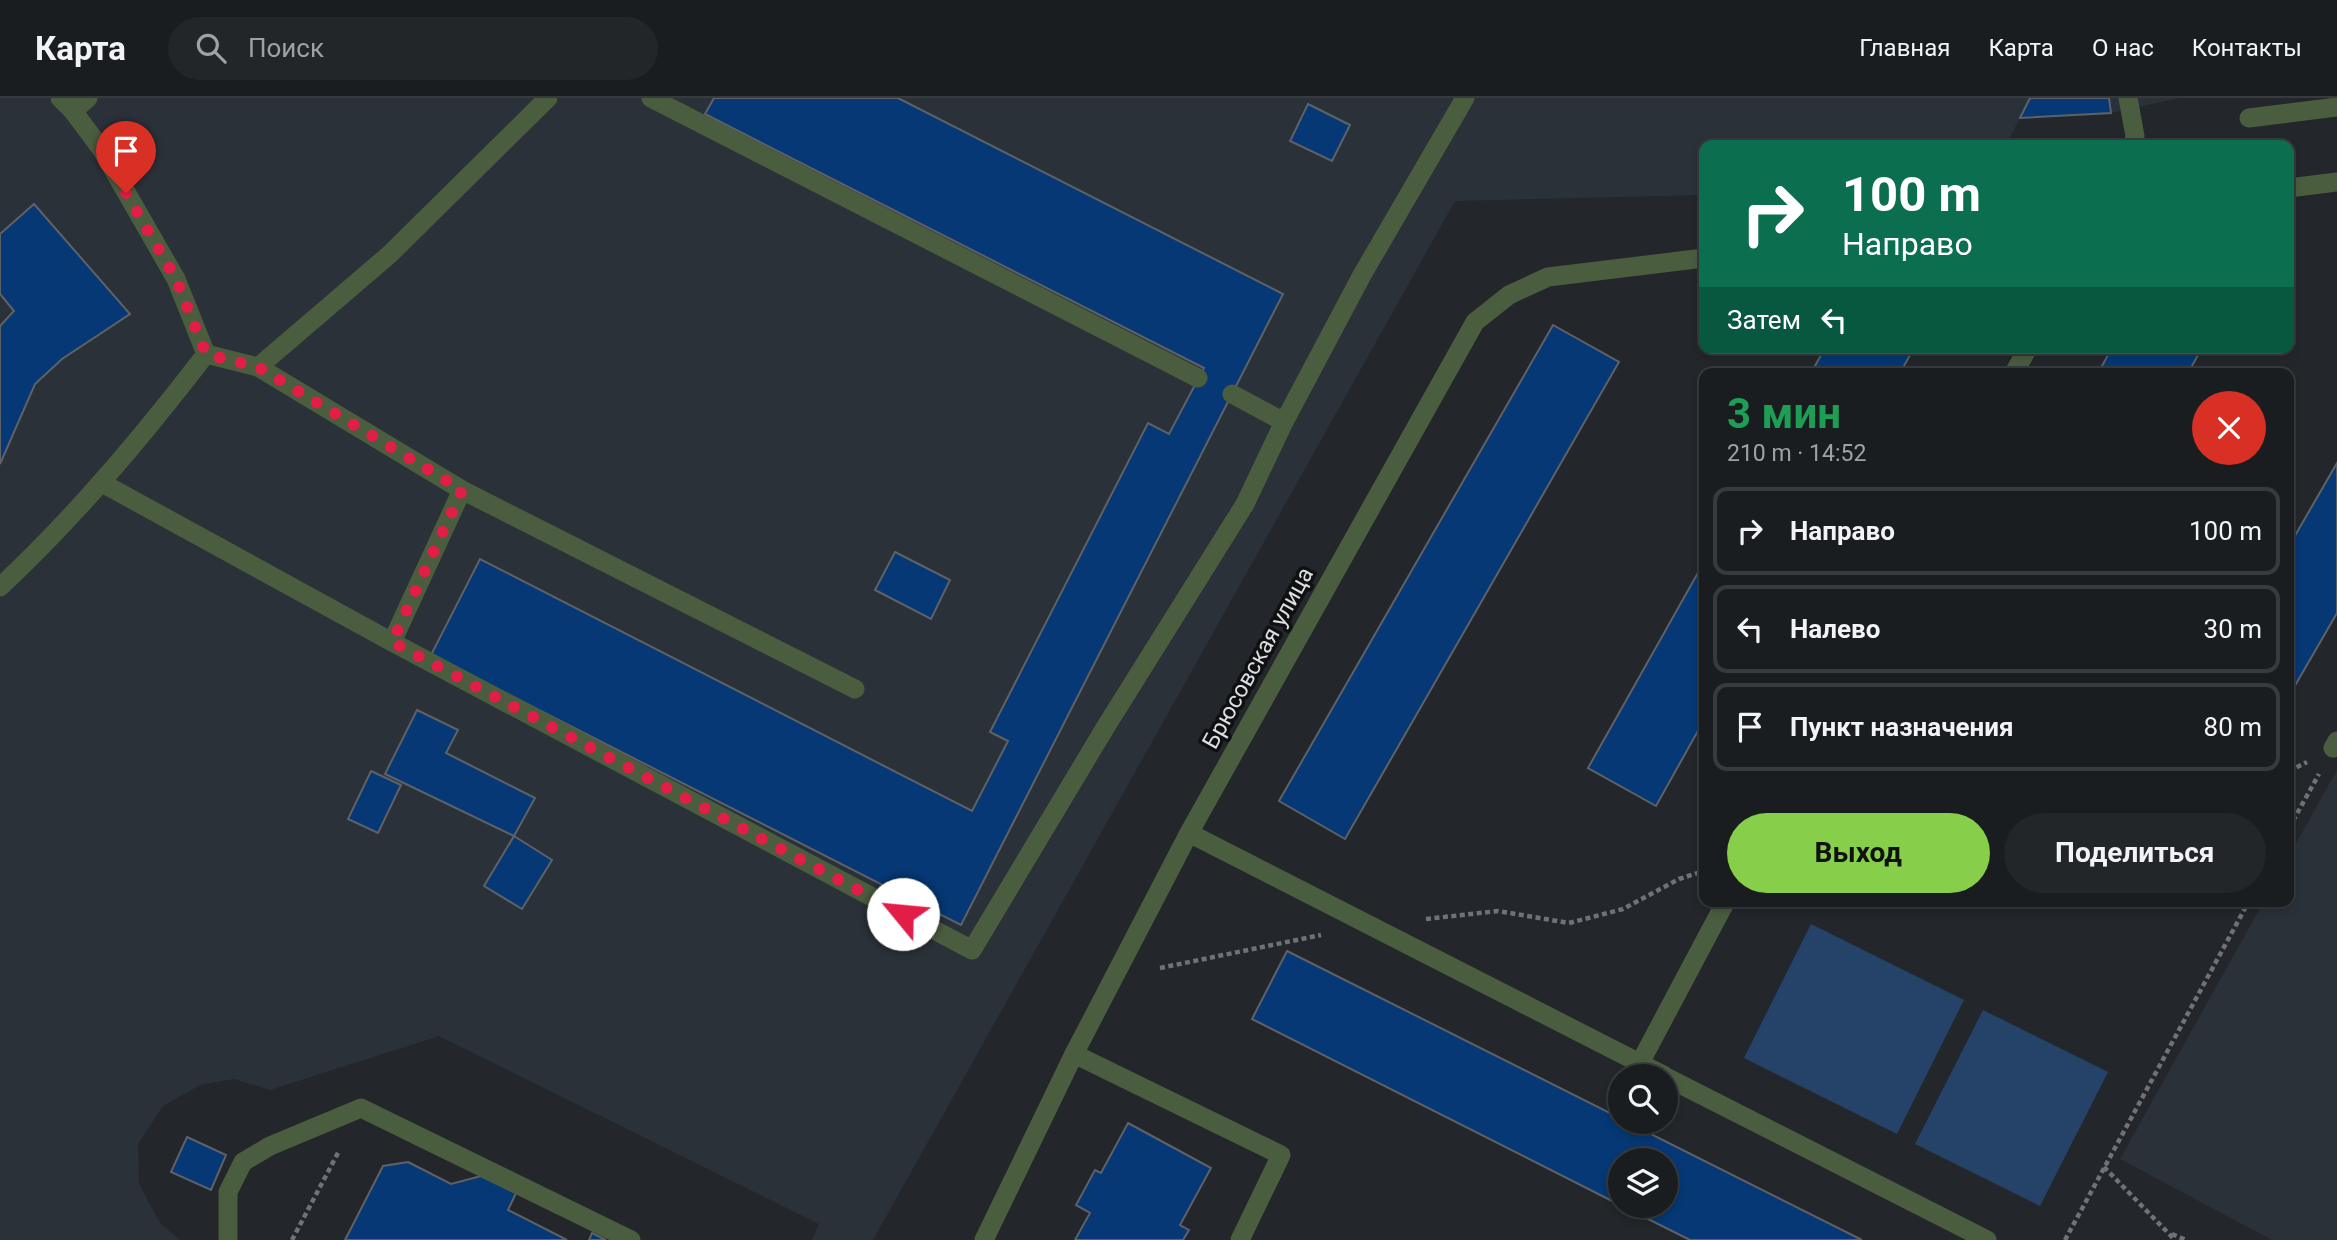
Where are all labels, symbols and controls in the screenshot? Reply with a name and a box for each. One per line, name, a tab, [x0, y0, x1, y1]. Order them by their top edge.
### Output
search box	[168, 17, 658, 80]
text: Карта	[35, 29, 126, 68]
icon: search	[192, 29, 230, 67]
text: Поиск	[248, 33, 324, 63]
text: Главная	[1859, 34, 1950, 62]
text: Карта	[1988, 34, 2054, 62]
text: О нас	[2092, 34, 2154, 62]
text: Контакты	[2192, 34, 2302, 62]
pin	[96, 121, 156, 193]
icon: arrive	[107, 132, 145, 170]
text: 100 m	[1842, 166, 1981, 223]
icon: right	[1727, 168, 1818, 259]
text: Направо	[1842, 225, 1973, 263]
icon: left	[1815, 301, 1853, 339]
text: Затем	[1727, 305, 1801, 335]
text: 3 мин	[1727, 389, 1841, 438]
button: close	[2192, 391, 2266, 465]
text: 210 m · 14:52	[1727, 440, 1866, 467]
icon: right	[1731, 512, 1769, 550]
text: Направо	[1790, 516, 1895, 546]
text: 100 m	[2189, 516, 2262, 546]
street label: Брюсовская улица	[1197, 563, 1319, 753]
icon: left	[1731, 610, 1769, 648]
text: Налево	[1790, 614, 1880, 644]
text: 30 m	[2204, 614, 2262, 644]
icon: arrive	[1731, 708, 1769, 746]
text: Пункт назначения	[1790, 712, 2014, 742]
text: 80 m	[2204, 712, 2262, 742]
button: Выход	[1727, 813, 1990, 893]
button: Поделиться	[2004, 813, 2266, 893]
position arrow	[866, 877, 940, 951]
map controls	[1608, 1064, 1678, 1218]
button: search	[1608, 1064, 1678, 1134]
button: layers	[1608, 1148, 1678, 1218]

